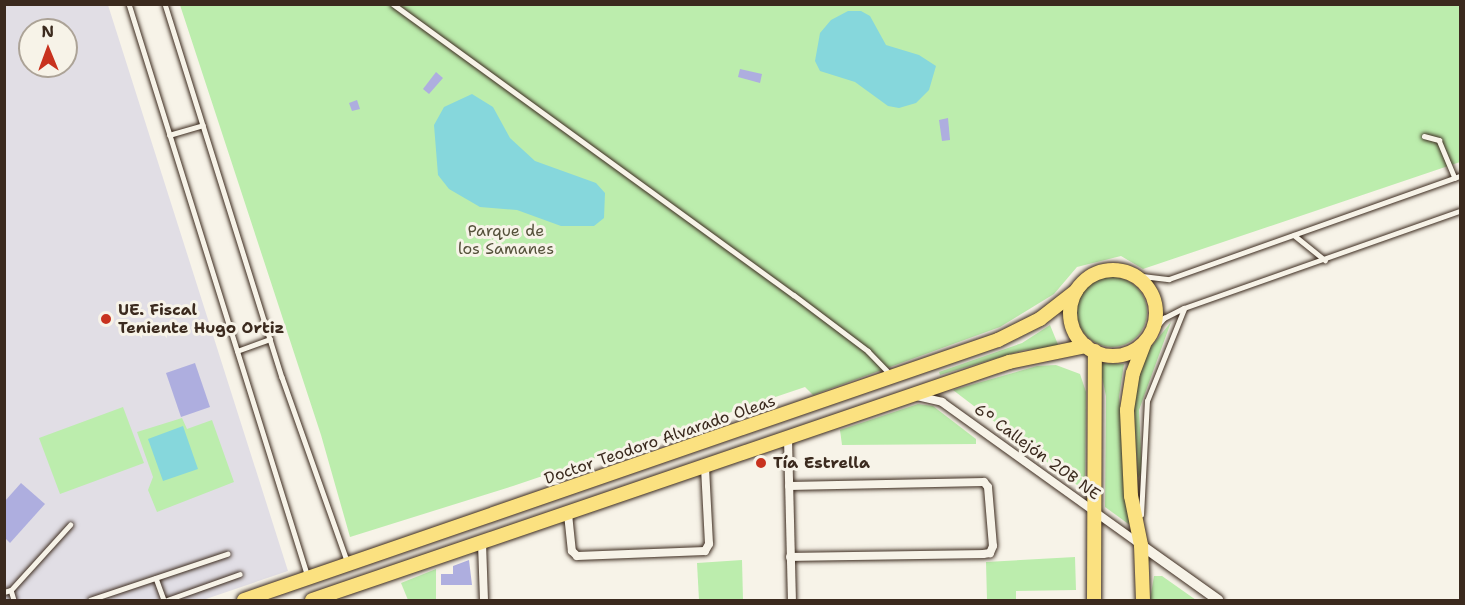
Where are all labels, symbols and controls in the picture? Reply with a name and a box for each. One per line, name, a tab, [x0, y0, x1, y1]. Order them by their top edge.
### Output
north arrow	[18, 18, 78, 78]
text: N	[41, 21, 54, 42]
park label: Parque de los Samanes	[458, 221, 554, 259]
place label: UE. Fiscal Teniente Hugo Ortiz	[118, 300, 284, 338]
marker: UE. Fiscal Teniente Hugo Ortiz	[99, 312, 113, 326]
street label: Doctor Teodoro Alvarado Oleas	[542, 391, 778, 489]
street label: 6° Callejón 20B NE	[970, 400, 1104, 504]
place label: Tía Estrella	[773, 453, 870, 473]
marker: Tía Estrella	[754, 456, 768, 470]

